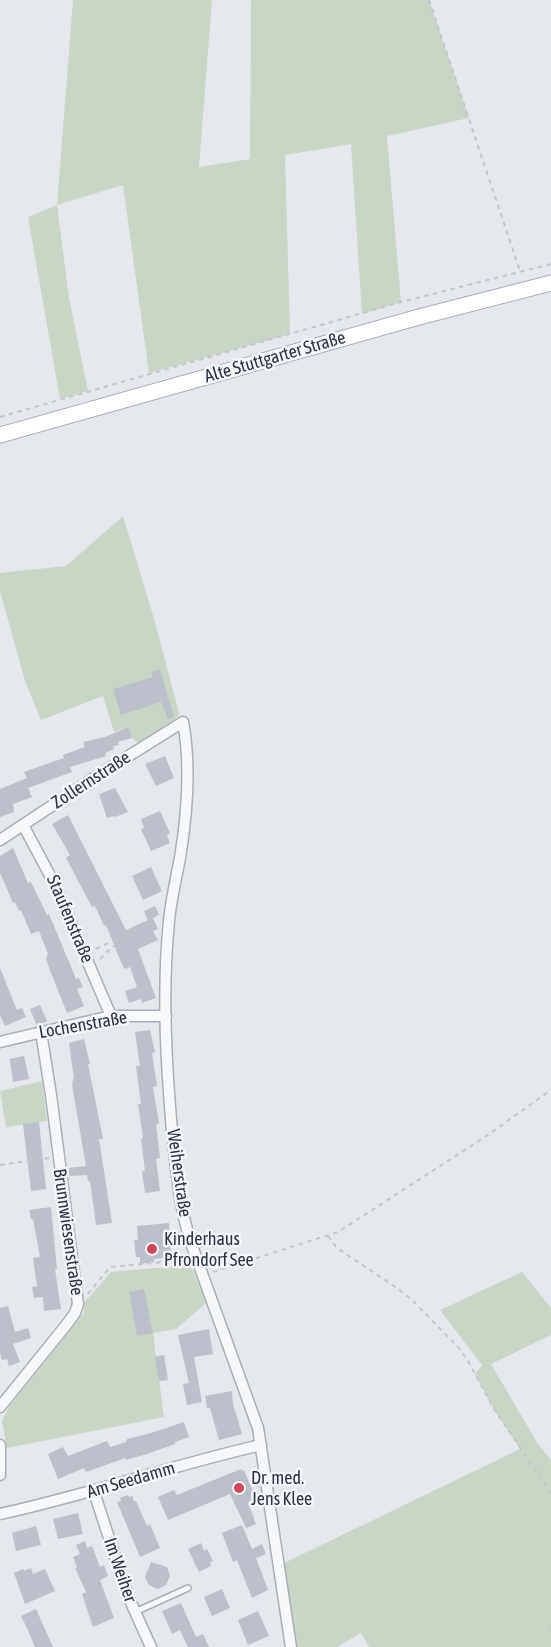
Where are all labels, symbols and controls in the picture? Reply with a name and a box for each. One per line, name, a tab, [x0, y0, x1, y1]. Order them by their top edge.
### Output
street label: Alte Stuttgarter Straße	[202, 327, 348, 387]
street label: Zollernstraße	[48, 747, 134, 813]
street label: Staufenstraße	[42, 872, 98, 966]
street label: Lochenstraße	[37, 1007, 129, 1043]
street label: Weiherstraße	[162, 1128, 196, 1218]
street label: Brunnwiesenstraße	[48, 1167, 88, 1297]
place label: Kinderhaus Pfrondorf See	[164, 1228, 254, 1270]
marker: Kinderhaus Pfrondorf See	[145, 1242, 159, 1256]
street label: Am Seedamm	[84, 1457, 178, 1503]
place label: Dr. med. Jens Klee	[251, 1467, 312, 1510]
marker: Dr. med. Jens Klee	[232, 1481, 246, 1495]
street label: Im Weiher	[99, 1535, 141, 1605]

